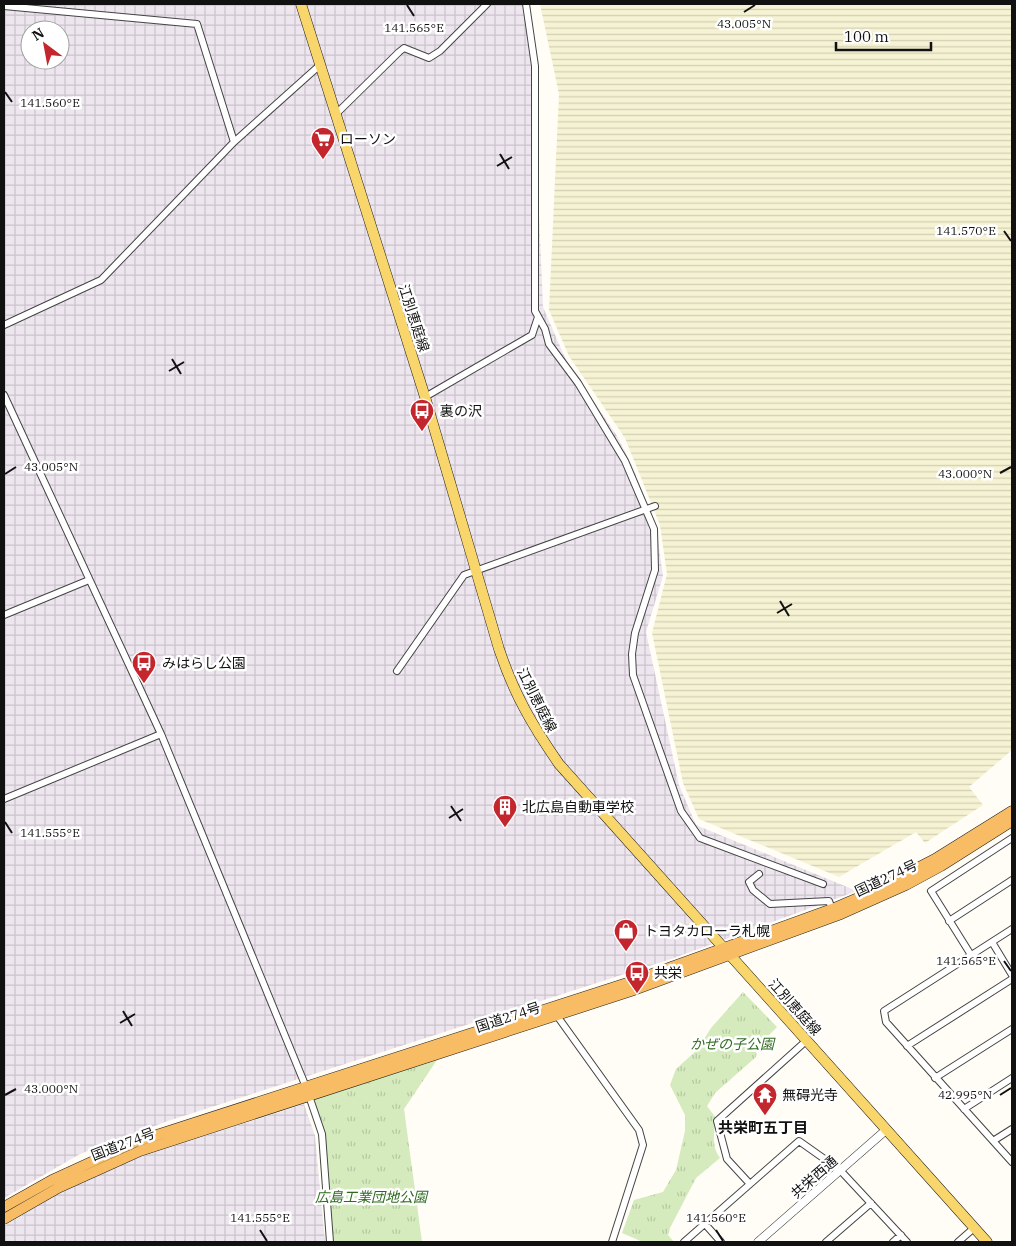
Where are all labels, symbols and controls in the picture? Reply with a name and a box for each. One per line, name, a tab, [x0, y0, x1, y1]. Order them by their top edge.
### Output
text: 43.005°N	[717, 16, 771, 31]
north arrow	[20, 20, 70, 70]
text: 141.565°E	[384, 20, 444, 35]
scale bar	[836, 20, 931, 52]
text: N	[29, 23, 48, 45]
text: 100 m	[844, 27, 889, 46]
text: 141.560°E	[20, 95, 80, 110]
supermarket icon: ローソン	[310, 126, 336, 160]
place label: ローソン	[340, 130, 396, 148]
text: 141.570°E	[936, 223, 996, 238]
street label: 江別恵庭線	[395, 282, 433, 354]
bus stop icon: 裏の沢	[409, 398, 435, 432]
place label: 裏の沢	[440, 402, 482, 420]
text: 43.005°N	[24, 459, 78, 474]
text: 43.000°N	[938, 466, 992, 481]
bus stop icon: みはらし公園	[131, 650, 157, 684]
place label: みはらし公園	[162, 654, 246, 672]
street label: 江別恵庭線	[513, 665, 561, 735]
building icon: 北広島自動車学校	[492, 794, 518, 828]
place label: 北広島自動車学校	[522, 798, 634, 816]
text: 141.555°E	[20, 825, 80, 840]
street label: 国道274号	[852, 856, 920, 900]
shop icon: トヨタカローラ札幌	[613, 918, 639, 952]
place label: トヨタカローラ札幌	[644, 922, 770, 940]
text: 141.565°E	[936, 953, 996, 968]
bus stop icon: 共栄	[624, 960, 650, 994]
place label: 共栄	[654, 964, 682, 982]
street label: 江別恵庭線	[765, 975, 825, 1039]
street label: 国道274号	[473, 998, 543, 1036]
park label: かぜの子公園	[690, 1035, 776, 1053]
text: 43.000°N	[24, 1081, 78, 1096]
temple icon: 無碍光寺	[752, 1082, 778, 1116]
place label: 無碍光寺	[782, 1086, 838, 1104]
text: 42.995°N	[938, 1087, 992, 1102]
district label: 共栄町五丁目	[718, 1118, 808, 1137]
street label: 国道274号	[88, 1124, 158, 1164]
street label: 共栄西通	[787, 1152, 841, 1202]
park label: 広島工業団地公園	[315, 1188, 429, 1206]
text: 141.555°E	[230, 1210, 290, 1225]
text: 141.560°E	[686, 1210, 746, 1225]

